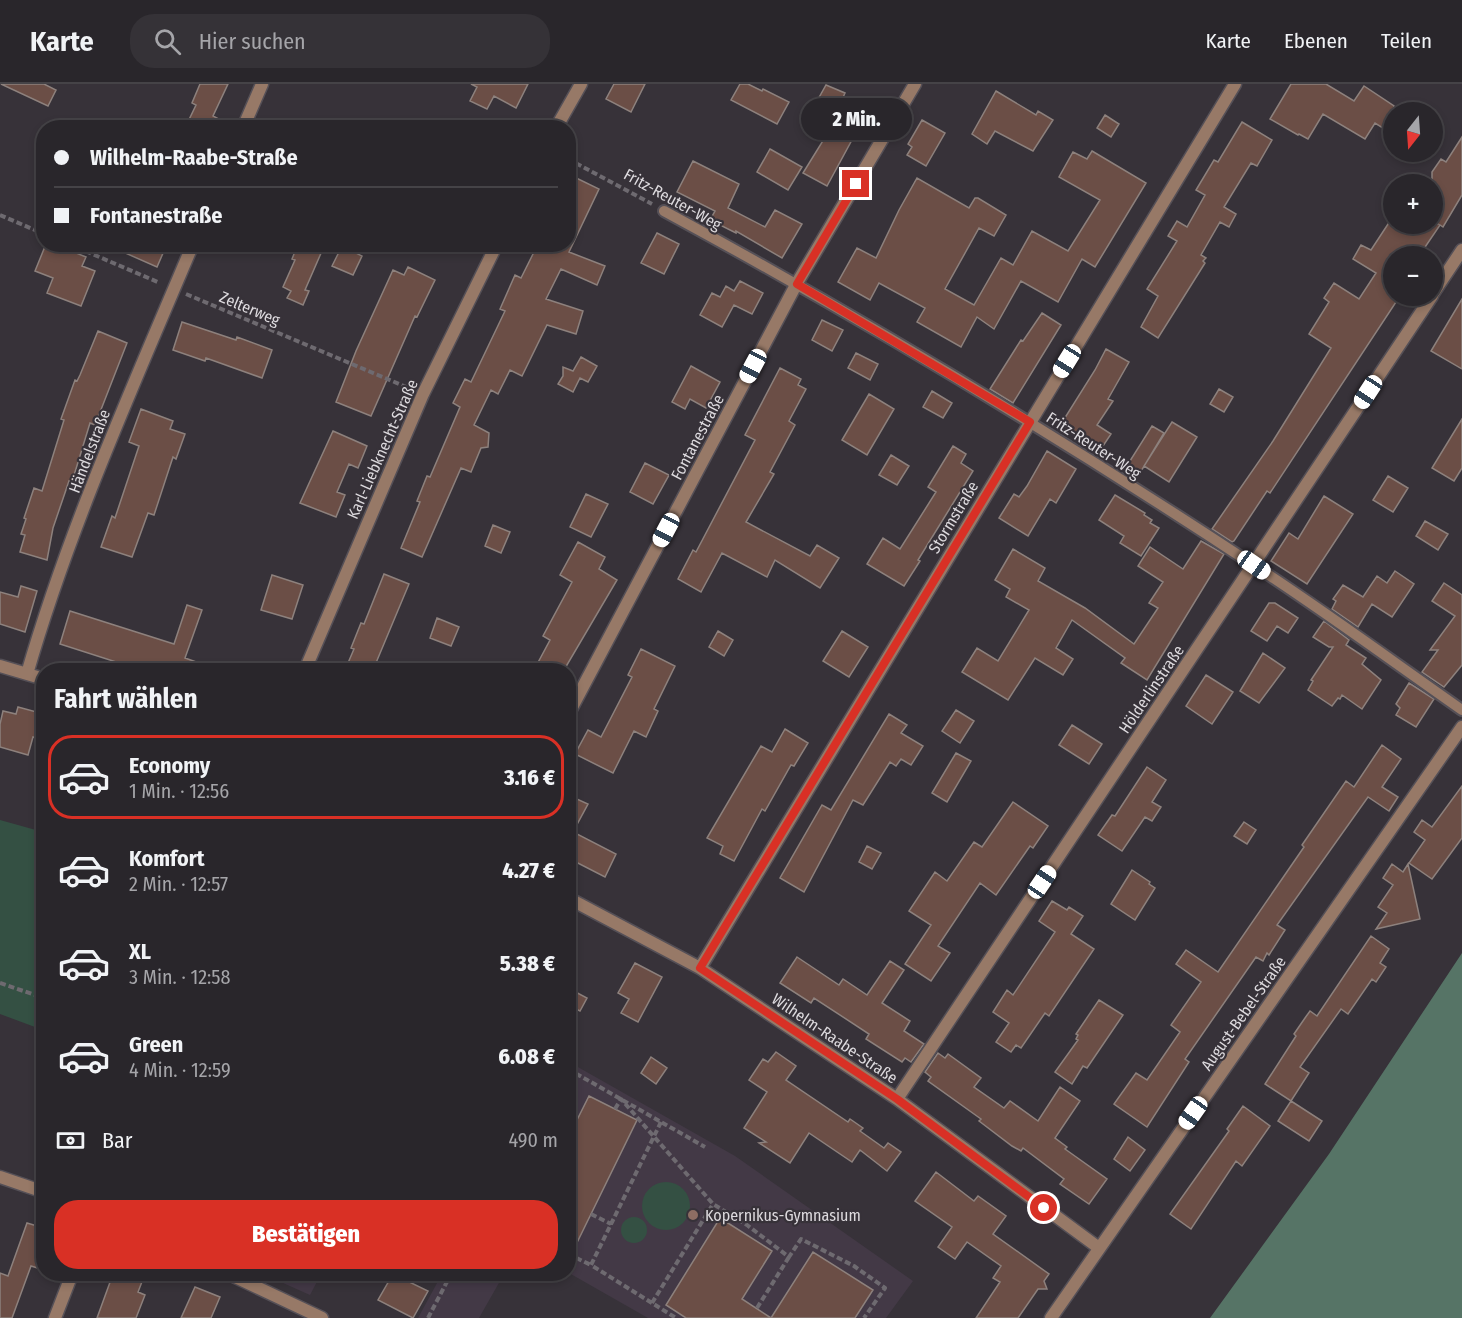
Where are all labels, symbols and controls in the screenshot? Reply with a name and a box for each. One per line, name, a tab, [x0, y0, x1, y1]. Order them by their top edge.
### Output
search box	[130, 14, 550, 68]
text: Karte	[30, 25, 94, 58]
icon: search	[151, 25, 184, 58]
text: Hier suchen	[199, 28, 306, 55]
text: Karte	[1205, 28, 1251, 54]
text: Ebenen	[1284, 28, 1348, 54]
text: Teilen	[1381, 28, 1432, 54]
callout: 2 Min.	[800, 97, 912, 139]
north arrow	[1383, 102, 1443, 162]
map controls	[1383, 102, 1443, 306]
text: 2 Min.	[832, 107, 881, 131]
text: Wilhelm-Raabe-Straße	[90, 144, 298, 171]
street label: Fritz-Reuter-Weg	[621, 165, 725, 234]
route end	[842, 170, 869, 197]
button: +	[1383, 174, 1443, 234]
text: Fontanestraße	[90, 202, 222, 229]
button: −	[1383, 246, 1443, 306]
street label: Zelterweg	[217, 287, 283, 330]
car	[1050, 341, 1084, 381]
car	[737, 346, 769, 386]
car	[1351, 372, 1385, 412]
street label: Karl-Liebknecht-Straße	[343, 376, 422, 522]
street label: Fontanestraße	[667, 391, 728, 483]
street label: Händelstraße	[65, 407, 114, 496]
street label: Fritz-Reuter-Weg	[1043, 408, 1145, 483]
street label: Stormstraße	[925, 478, 982, 557]
car	[650, 510, 682, 550]
car	[1234, 547, 1274, 583]
street label: Hölderlinstraße	[1115, 641, 1188, 737]
text: Fahrt wählen	[54, 683, 198, 715]
icon: car	[57, 750, 111, 804]
text: Economy	[129, 752, 210, 779]
text: 3.16 €	[504, 764, 555, 791]
text: 1 Min. · 12:56	[129, 779, 229, 803]
icon: car	[57, 843, 111, 897]
text: Komfort	[129, 845, 204, 872]
text: 4.27 €	[502, 857, 555, 884]
car	[1024, 862, 1060, 902]
text: 2 Min. · 12:57	[129, 872, 228, 896]
icon: car	[57, 936, 111, 990]
text: XL	[129, 938, 151, 965]
text: 5.38 €	[500, 950, 555, 977]
street label: August-Bebel-Straße	[1197, 953, 1290, 1074]
text: 3 Min. · 12:58	[129, 965, 231, 989]
street label: Wilhelm-Raabe-Straße	[768, 989, 901, 1088]
icon: car	[57, 1029, 111, 1083]
text: Green	[129, 1031, 183, 1058]
text: 6.08 €	[498, 1043, 555, 1070]
text: 4 Min. · 12:59	[129, 1058, 231, 1082]
car	[1175, 1093, 1211, 1133]
icon: cash	[54, 1124, 87, 1157]
text: Bar	[102, 1127, 133, 1154]
text: 490 m	[508, 1128, 558, 1152]
route start	[1030, 1194, 1057, 1221]
button: Bestätigen	[54, 1200, 558, 1269]
place label: Kopernikus-Gymnasium	[705, 1206, 861, 1225]
marker: Kopernikus-Gymnasium	[686, 1208, 700, 1222]

